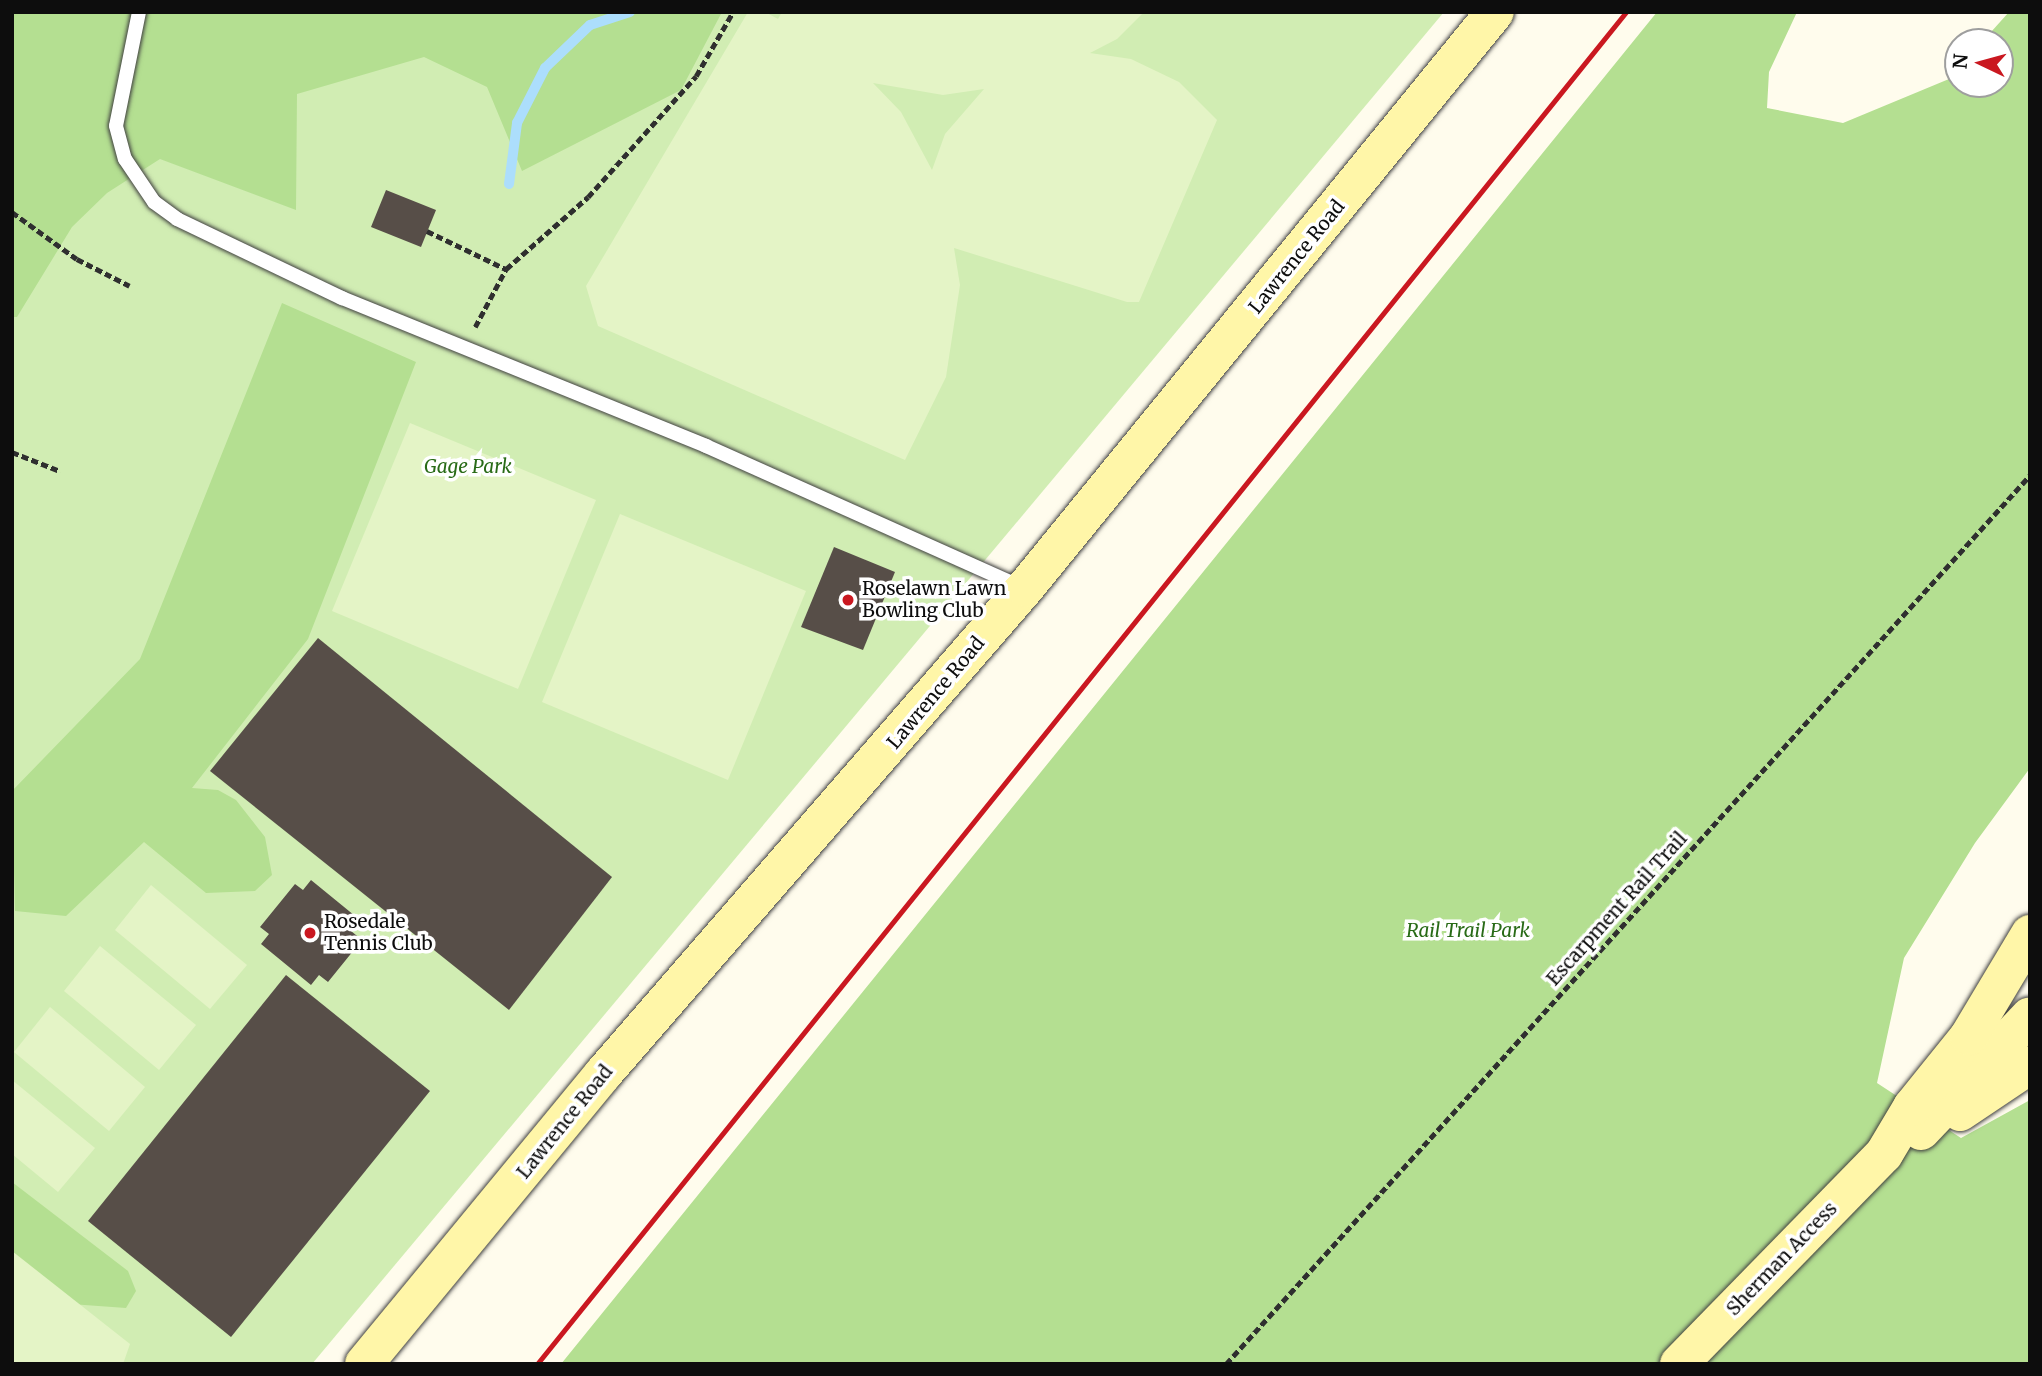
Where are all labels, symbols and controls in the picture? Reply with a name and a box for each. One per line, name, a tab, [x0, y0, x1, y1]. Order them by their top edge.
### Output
north arrow	[1944, 28, 2014, 98]
text: N	[1947, 53, 1973, 70]
street label: Lawrence Road	[1244, 196, 1350, 318]
park label: Gage Park	[424, 456, 512, 478]
place label: Roselawn Lawn Bowling Club	[862, 578, 1006, 622]
marker: Roselawn Lawn Bowling Club	[840, 592, 856, 608]
street label: Lawrence Road	[883, 632, 989, 754]
street label: Escarpment Rail Trail	[1542, 828, 1692, 990]
place label: Rosedale Tennis Club	[324, 911, 433, 955]
park label: Rail Trail Park	[1406, 920, 1530, 942]
marker: Rosedale Tennis Club	[302, 925, 318, 941]
street label: Lawrence Road	[512, 1061, 618, 1183]
street label: Sherman Access	[1722, 1197, 1842, 1321]

